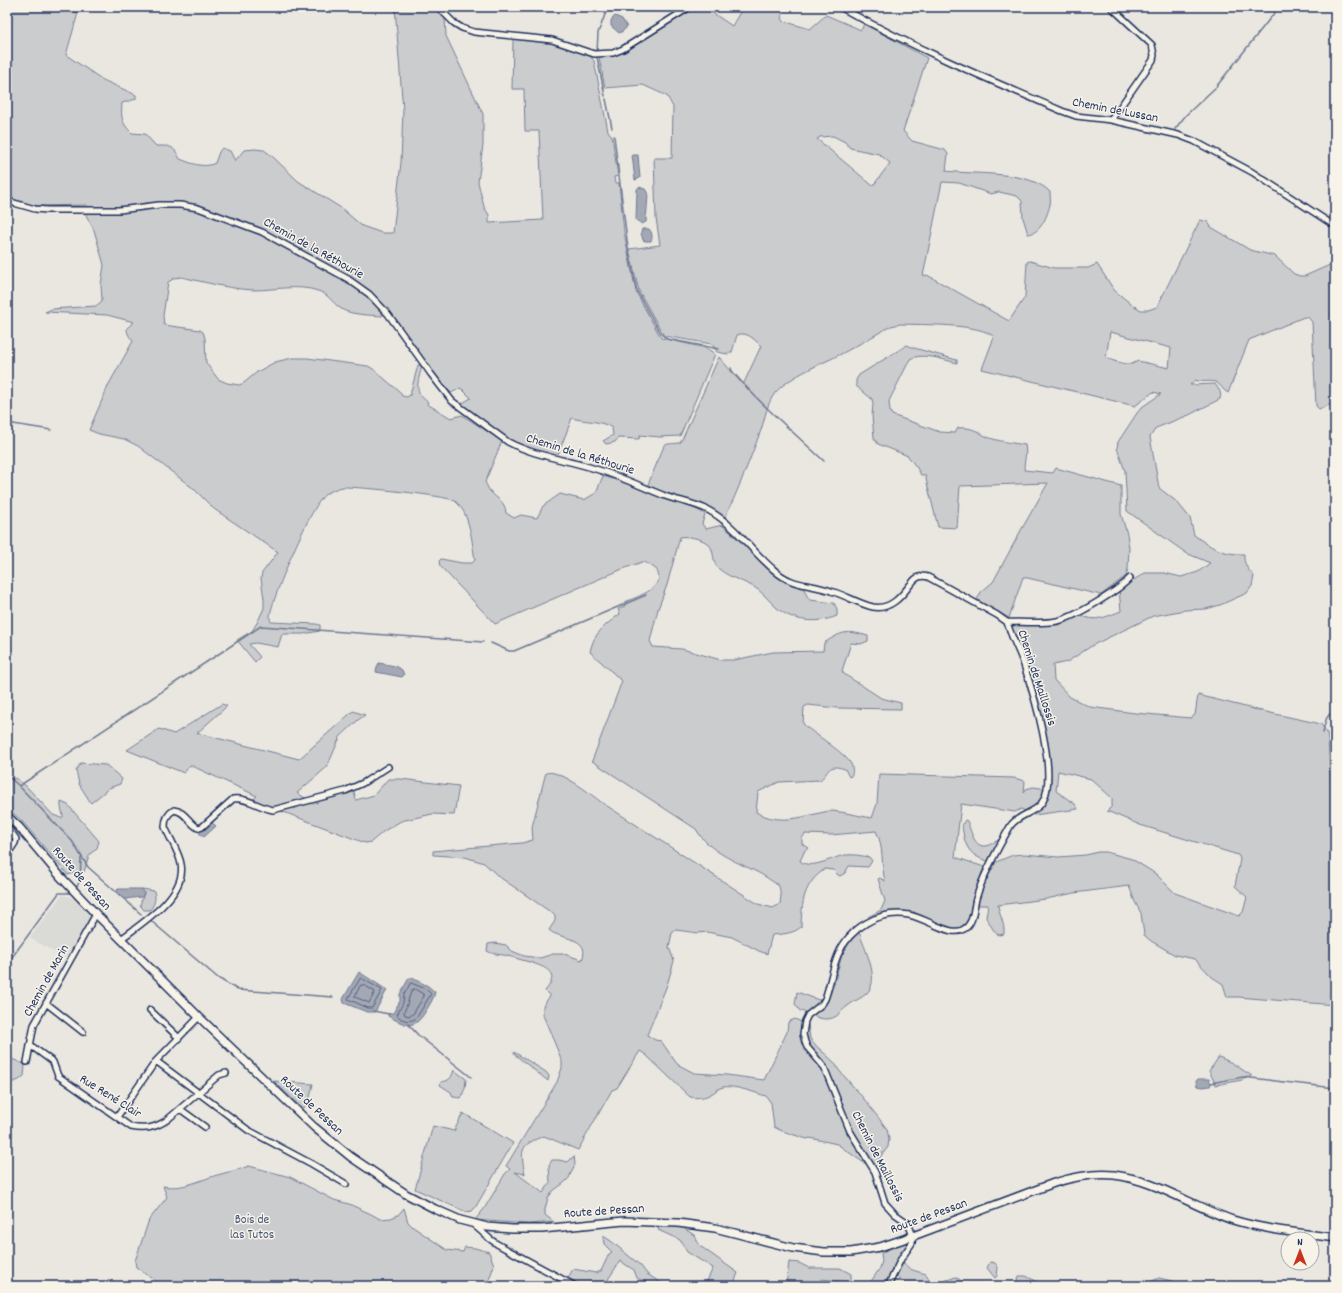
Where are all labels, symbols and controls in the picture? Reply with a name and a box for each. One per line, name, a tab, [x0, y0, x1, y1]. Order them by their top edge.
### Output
street label: Chemin de Lussan	[1070, 93, 1160, 129]
street label: Chemin de la Réthourie	[259, 213, 367, 285]
street label: Chemin de la Réthourie	[523, 429, 637, 481]
street label: Chemin de Maillossis	[1012, 627, 1060, 729]
street label: Route de Pessan	[47, 843, 115, 915]
street label: Chemin de Marin	[19, 941, 75, 1021]
street label: Rue René Clair	[75, 1070, 145, 1124]
street label: Route de Pessan	[275, 1072, 347, 1140]
street label: Chemin de Maillossis	[846, 1108, 908, 1206]
street label: Route de Pessan	[888, 1194, 970, 1240]
street label: Route de Pessan	[563, 1200, 645, 1224]
park label: Bois de las Tutos	[230, 1211, 274, 1245]
north arrow	[1280, 1231, 1320, 1271]
text: N	[1297, 1235, 1303, 1251]

